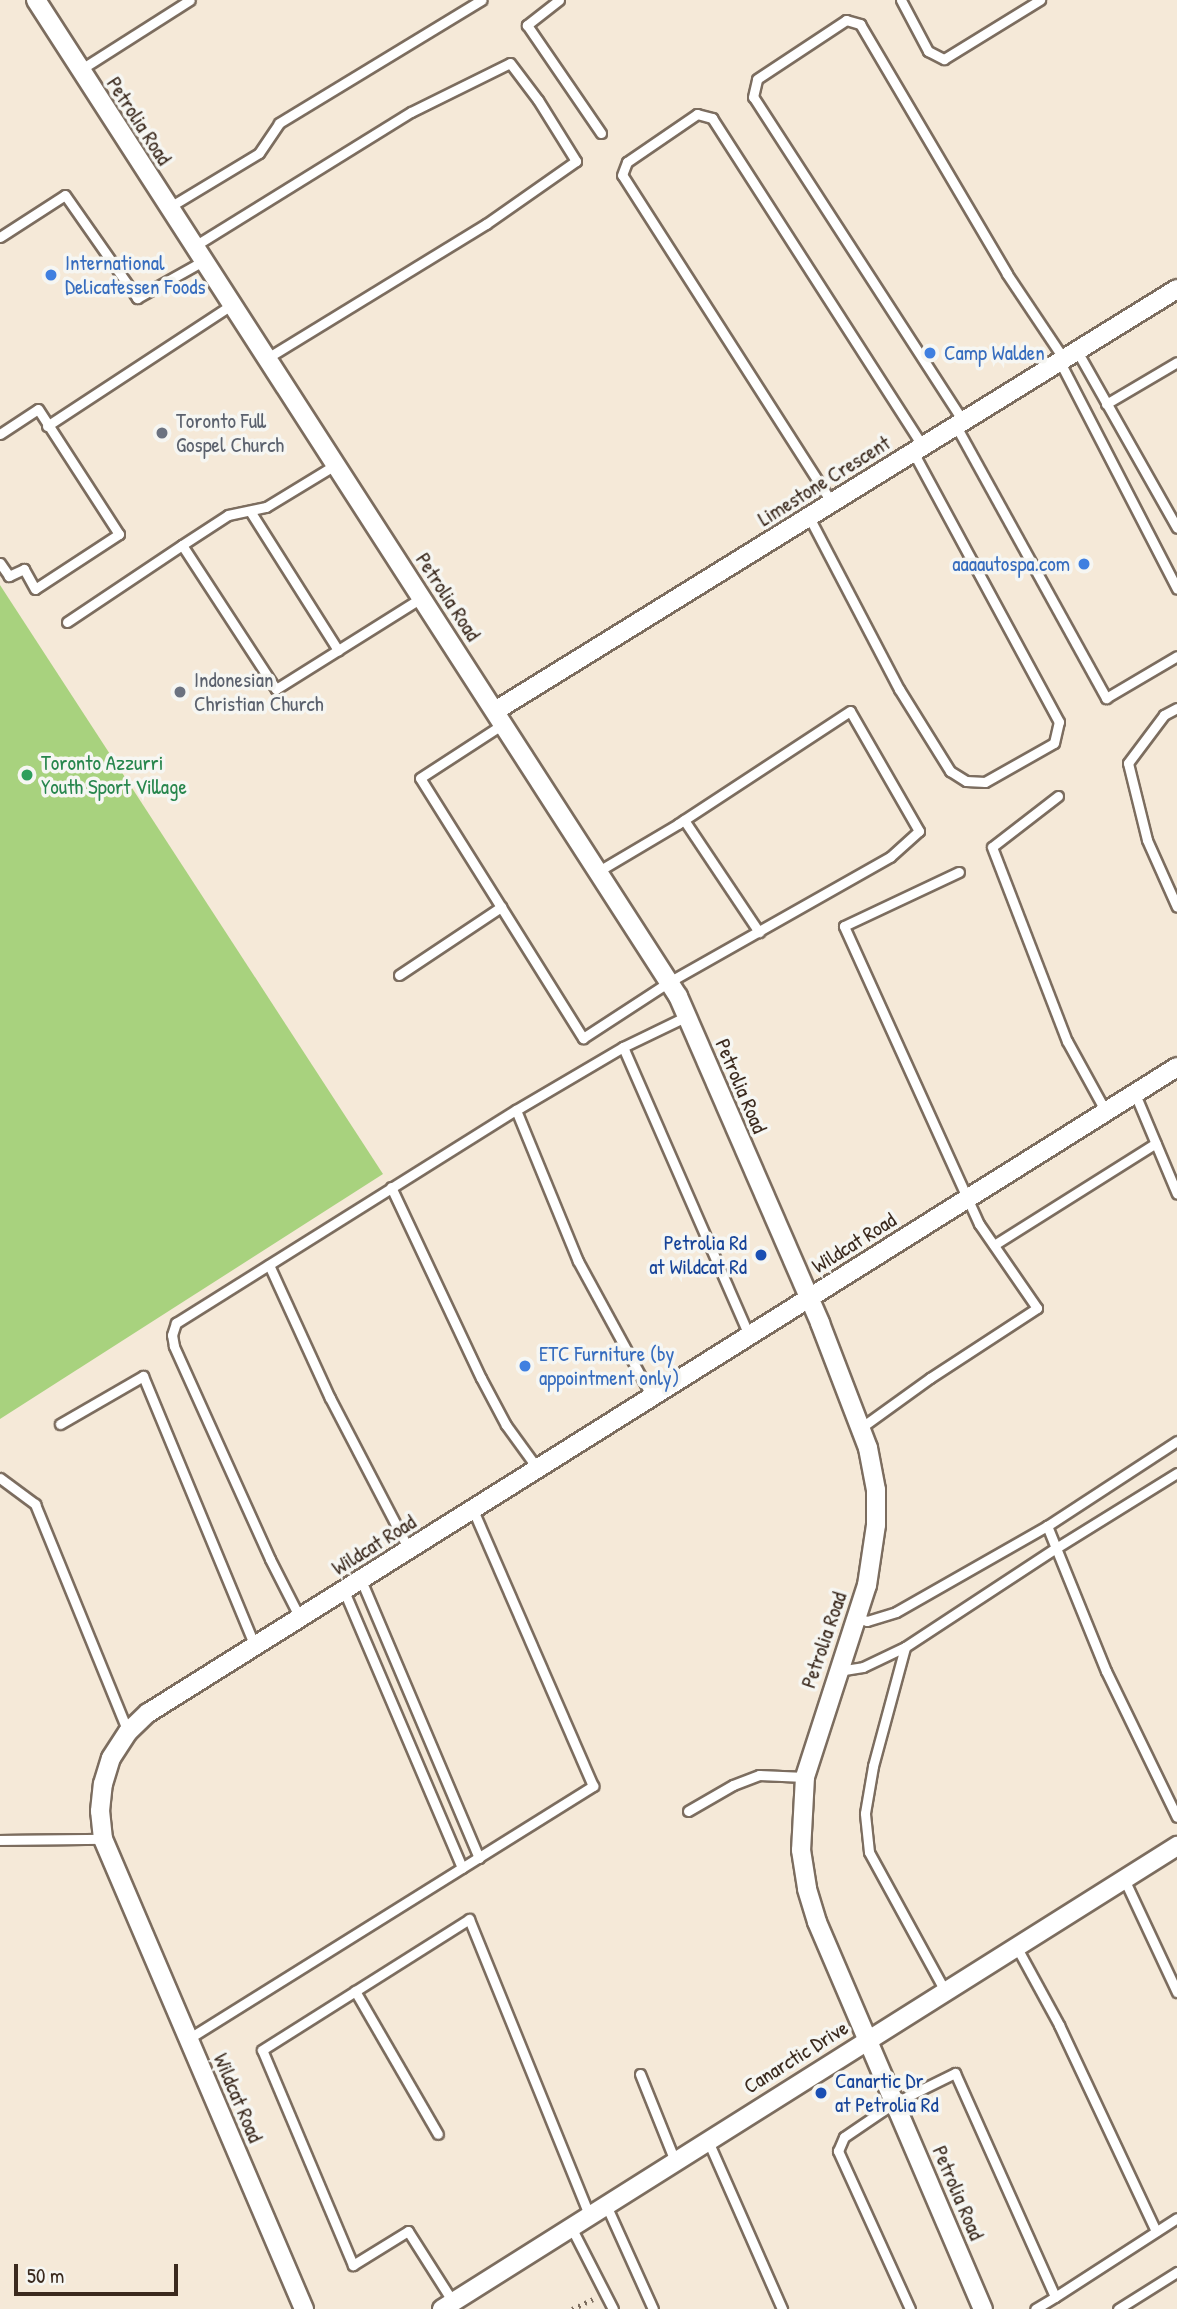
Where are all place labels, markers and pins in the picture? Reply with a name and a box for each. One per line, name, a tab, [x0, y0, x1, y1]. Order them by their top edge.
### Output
place label: International Delicatessen Foods	[65, 250, 206, 300]
marker: International Delicatessen Foods	[43, 267, 59, 283]
place label: Camp Walden	[944, 340, 1045, 366]
marker: Camp Walden	[922, 345, 938, 361]
place label: Toronto Full Gospel Church	[176, 408, 284, 458]
marker: Toronto Full Gospel Church	[154, 425, 170, 441]
place label: aaaautospa.com	[952, 551, 1070, 577]
marker: aaaautospa.com	[1076, 556, 1092, 572]
place label: Indonesian Christian Church	[194, 667, 323, 717]
marker: Indonesian Christian Church	[172, 684, 188, 700]
place label: Toronto Azzurri Youth Sport Village	[41, 750, 187, 800]
marker: Toronto Azzurri Youth Sport Village	[19, 767, 35, 783]
place label: Petrolia Rd at Wildcat Rd	[649, 1230, 747, 1280]
marker: Petrolia Rd at Wildcat Rd	[753, 1247, 769, 1263]
place label: ETC Furniture (by appointment only)	[539, 1341, 679, 1391]
marker: ETC Furniture (by appointment only)	[517, 1358, 533, 1374]
place label: Canartic Dr at Petrolia Rd	[835, 2068, 939, 2118]
marker: Canartic Dr at Petrolia Rd	[813, 2085, 829, 2101]

